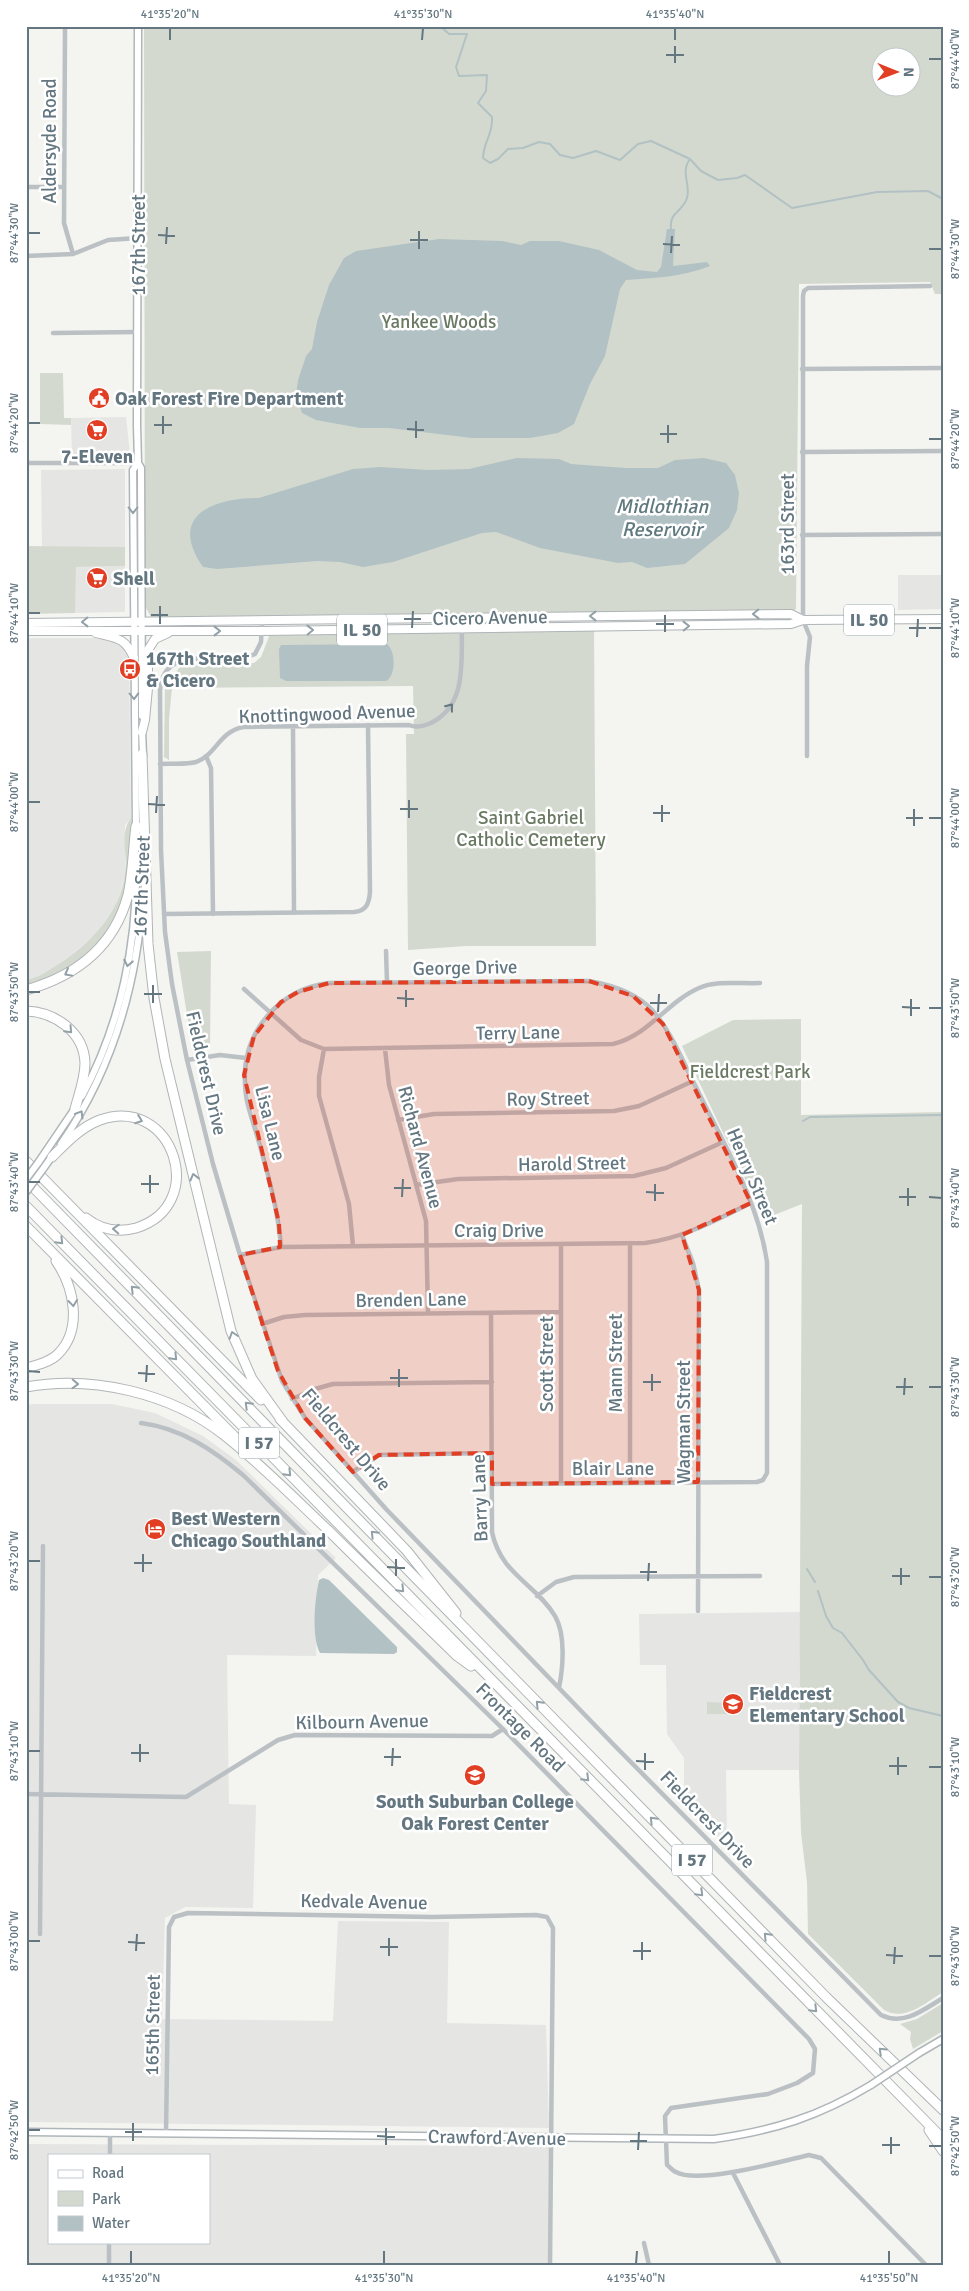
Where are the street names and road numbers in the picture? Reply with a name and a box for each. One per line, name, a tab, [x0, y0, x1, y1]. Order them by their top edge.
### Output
street label: Aldersyde Road	[38, 79, 62, 203]
street label: 167th Street	[127, 194, 151, 296]
street label: 163rd Street	[776, 473, 800, 575]
road number: IL 50	[844, 604, 894, 636]
street label: Cicero Avenue	[432, 605, 548, 631]
road number: IL 50	[337, 614, 387, 646]
street label: Knottingwood Avenue	[238, 699, 416, 729]
street label: 167th Street	[128, 835, 156, 937]
street label: George Drive	[412, 955, 518, 981]
street label: Fieldcrest Drive	[180, 1009, 232, 1138]
street label: Terry Lane	[476, 1020, 560, 1046]
street label: Lisa Lane	[249, 1083, 291, 1163]
street label: Richard Avenue	[392, 1083, 448, 1211]
street label: Roy Street	[506, 1086, 590, 1112]
street label: Henry Street	[721, 1124, 783, 1229]
street label: Harold Street	[518, 1151, 627, 1177]
street label: Craig Drive	[454, 1219, 544, 1243]
street label: Brenden Lane	[355, 1287, 467, 1313]
street label: Mann Street	[604, 1313, 628, 1413]
street label: Scott Street	[535, 1316, 559, 1412]
street label: Wagman Street	[672, 1360, 696, 1484]
street label: Fieldcrest Drive	[296, 1383, 396, 1496]
road number: I 57	[239, 1428, 279, 1459]
street label: Barry Lane	[466, 1454, 494, 1542]
street label: Blair Lane	[572, 1457, 654, 1481]
street label: Frontage Road	[470, 1678, 570, 1778]
street label: Kilbourn Avenue	[295, 1709, 429, 1735]
street label: Fieldcrest Drive	[655, 1766, 760, 1874]
road number: I 57	[672, 1844, 712, 1876]
street label: Kedvale Avenue	[300, 1889, 428, 1915]
street label: 165th Street	[140, 1974, 166, 2076]
street label: Crawford Avenue	[428, 2125, 566, 2151]

